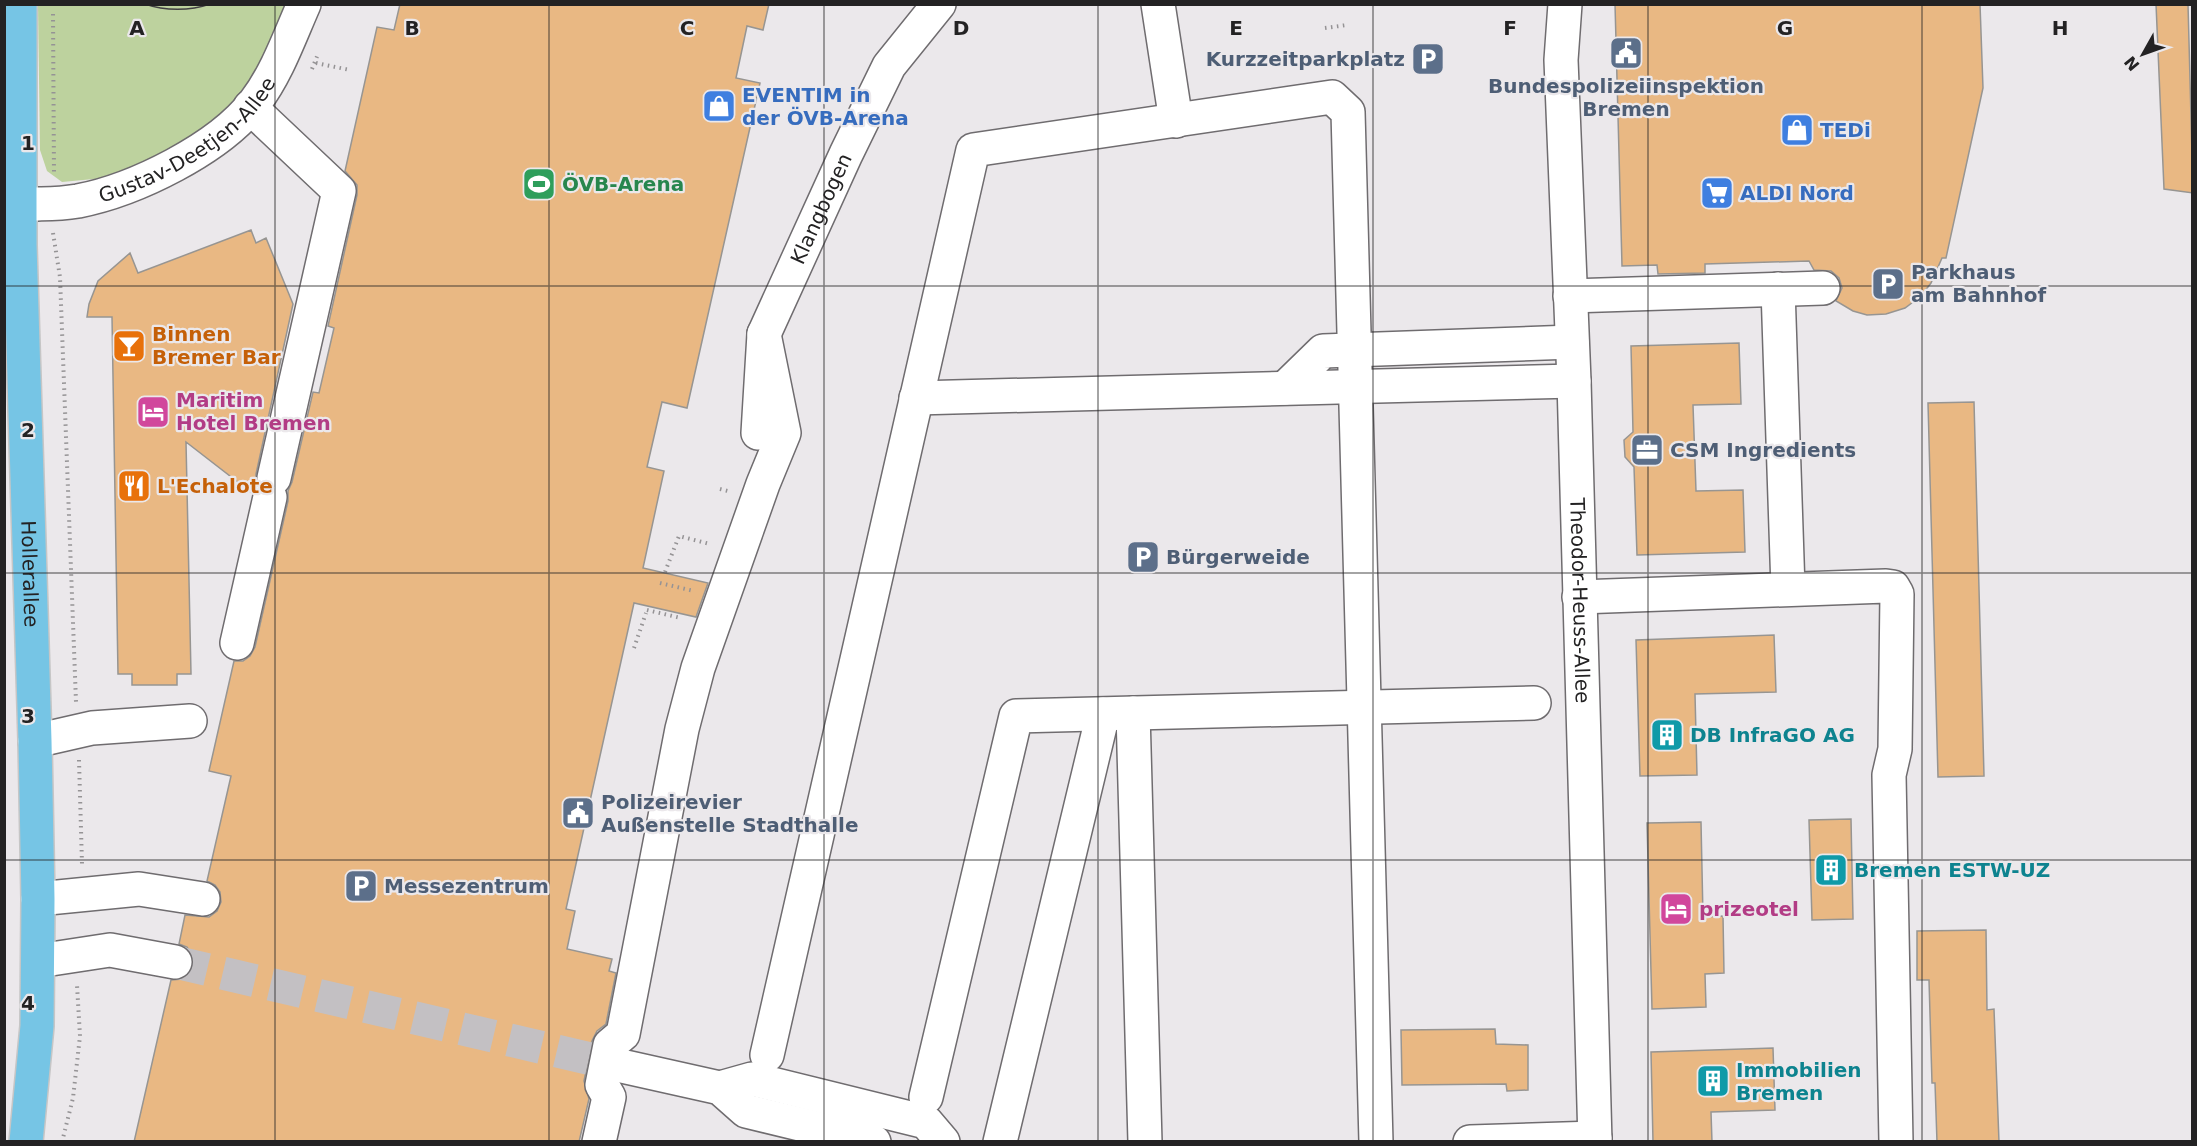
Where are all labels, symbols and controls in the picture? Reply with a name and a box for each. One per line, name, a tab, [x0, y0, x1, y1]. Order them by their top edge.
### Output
text: A	[129, 16, 145, 40]
text: B	[404, 16, 420, 40]
text: C	[680, 16, 694, 40]
text: D	[953, 16, 969, 40]
text: E	[1229, 16, 1243, 40]
text: F	[1503, 16, 1517, 40]
text: G	[1777, 16, 1793, 40]
text: H	[2052, 16, 2068, 40]
north arrow	[2113, 24, 2173, 84]
public building icon: Bundespolizeiinspektion Bremen	[1608, 35, 1644, 71]
parking icon: Kurzzeitparkplatz	[1410, 41, 1446, 77]
place label: Kurzzeitparkplatz	[1206, 47, 1405, 71]
text: N	[2120, 52, 2143, 75]
street label: Gustav-Deetjen-Allee	[96, 73, 280, 207]
place label: Bundespolizeiinspektion Bremen	[1488, 74, 1764, 121]
place label: EVENTIM in der ÖVB-Arena	[742, 83, 909, 130]
shop icon: EVENTIM in der ÖVB-Arena	[701, 88, 737, 124]
shop icon: TEDi	[1779, 112, 1815, 148]
place label: TEDi	[1820, 118, 1871, 142]
text: 1	[21, 131, 35, 155]
street label: Klangbogen	[786, 149, 857, 268]
sports icon: ÖVB-Arena	[521, 166, 557, 202]
place label: ÖVB-Arena	[562, 172, 684, 196]
supermarket icon: ALDI Nord	[1699, 175, 1735, 211]
place label: ALDI Nord	[1740, 181, 1854, 205]
place label: Parkhaus am Bahnhof	[1911, 260, 2046, 307]
parking icon: Parkhaus am Bahnhof	[1870, 266, 1906, 302]
place label: Binnen Bremer Bar	[152, 322, 281, 369]
bar icon: Binnen Bremer Bar	[111, 328, 147, 364]
place label: Maritim Hotel Bremen	[176, 388, 331, 435]
hotel icon: Maritim Hotel Bremen	[135, 394, 171, 430]
text: 2	[21, 418, 35, 442]
office icon: CSM Ingredients	[1629, 432, 1665, 468]
place label: CSM Ingredients	[1670, 438, 1856, 462]
restaurant icon: L'Echalote	[116, 468, 152, 504]
place label: L'Echalote	[157, 474, 273, 498]
street label: Theodor-Heuss-Allee	[1565, 496, 1595, 704]
street label: Hollerallee	[16, 520, 44, 628]
parking icon: Bürgerweide	[1125, 539, 1161, 575]
place label: Bürgerweide	[1166, 545, 1310, 569]
text: 3	[21, 704, 35, 728]
building icon: DB InfraGO AG	[1649, 717, 1685, 753]
place label: DB InfraGO AG	[1690, 723, 1855, 747]
place label: Polizeirevier Außenstelle Stadthalle	[601, 790, 859, 837]
public building icon: Polizeirevier Außenstelle Stadthalle	[560, 795, 596, 831]
building icon: Bremen ESTW-UZ	[1813, 852, 1849, 888]
place label: Bremen ESTW-UZ	[1854, 858, 2050, 882]
parking icon: Messezentrum	[343, 868, 379, 904]
place label: Messezentrum	[384, 874, 549, 898]
hotel icon: prizeotel	[1658, 891, 1694, 927]
place label: prizeotel	[1699, 897, 1799, 921]
text: 4	[21, 991, 35, 1015]
place label: Immobilien Bremen	[1736, 1058, 1862, 1105]
building icon: Immobilien Bremen	[1695, 1063, 1731, 1099]

